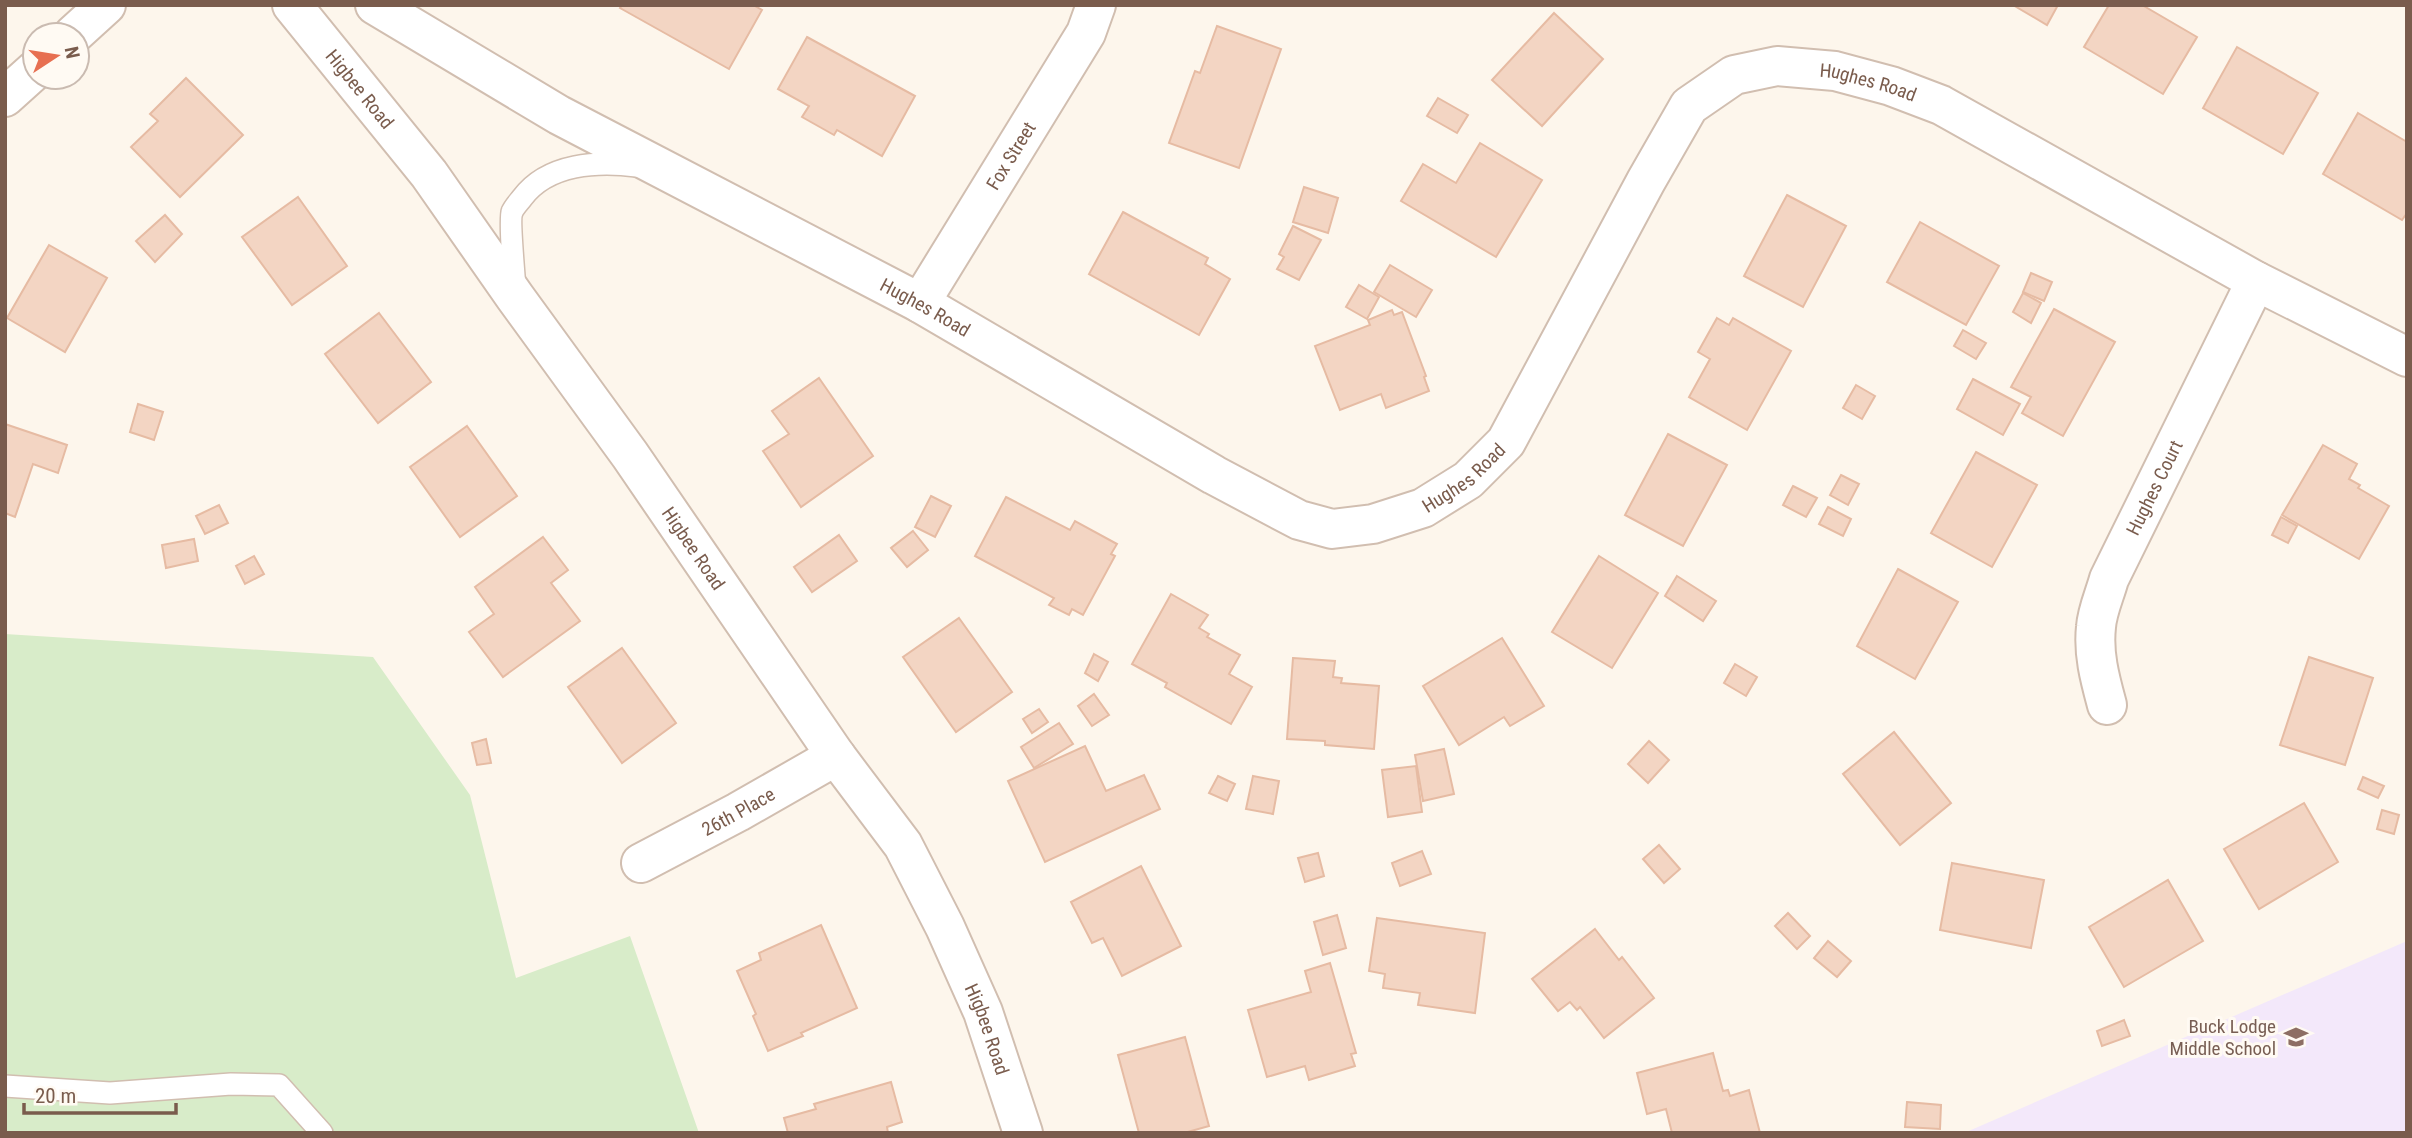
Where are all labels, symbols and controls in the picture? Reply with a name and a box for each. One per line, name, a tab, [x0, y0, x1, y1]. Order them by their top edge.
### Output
north arrow	[21, 21, 91, 91]
text: N	[60, 44, 85, 61]
street label: Higbee Road	[321, 45, 399, 133]
street label: Hughes Road	[1819, 59, 1920, 107]
street label: Fox Street	[981, 118, 1041, 194]
street label: Hughes Road	[876, 273, 974, 342]
street label: Hughes Court	[2121, 437, 2188, 539]
street label: Hughes Road	[1418, 439, 1510, 518]
street label: Higbee Road	[657, 503, 730, 594]
street label: 26th Place	[698, 782, 779, 841]
street label: Higbee Road	[960, 980, 1014, 1078]
place label: Buck Lodge Middle School	[2170, 1015, 2276, 1060]
school or university icon: Buck Lodge Middle School	[2282, 1023, 2310, 1051]
scale bar	[24, 1072, 177, 1116]
text: 20 m	[35, 1084, 76, 1108]

